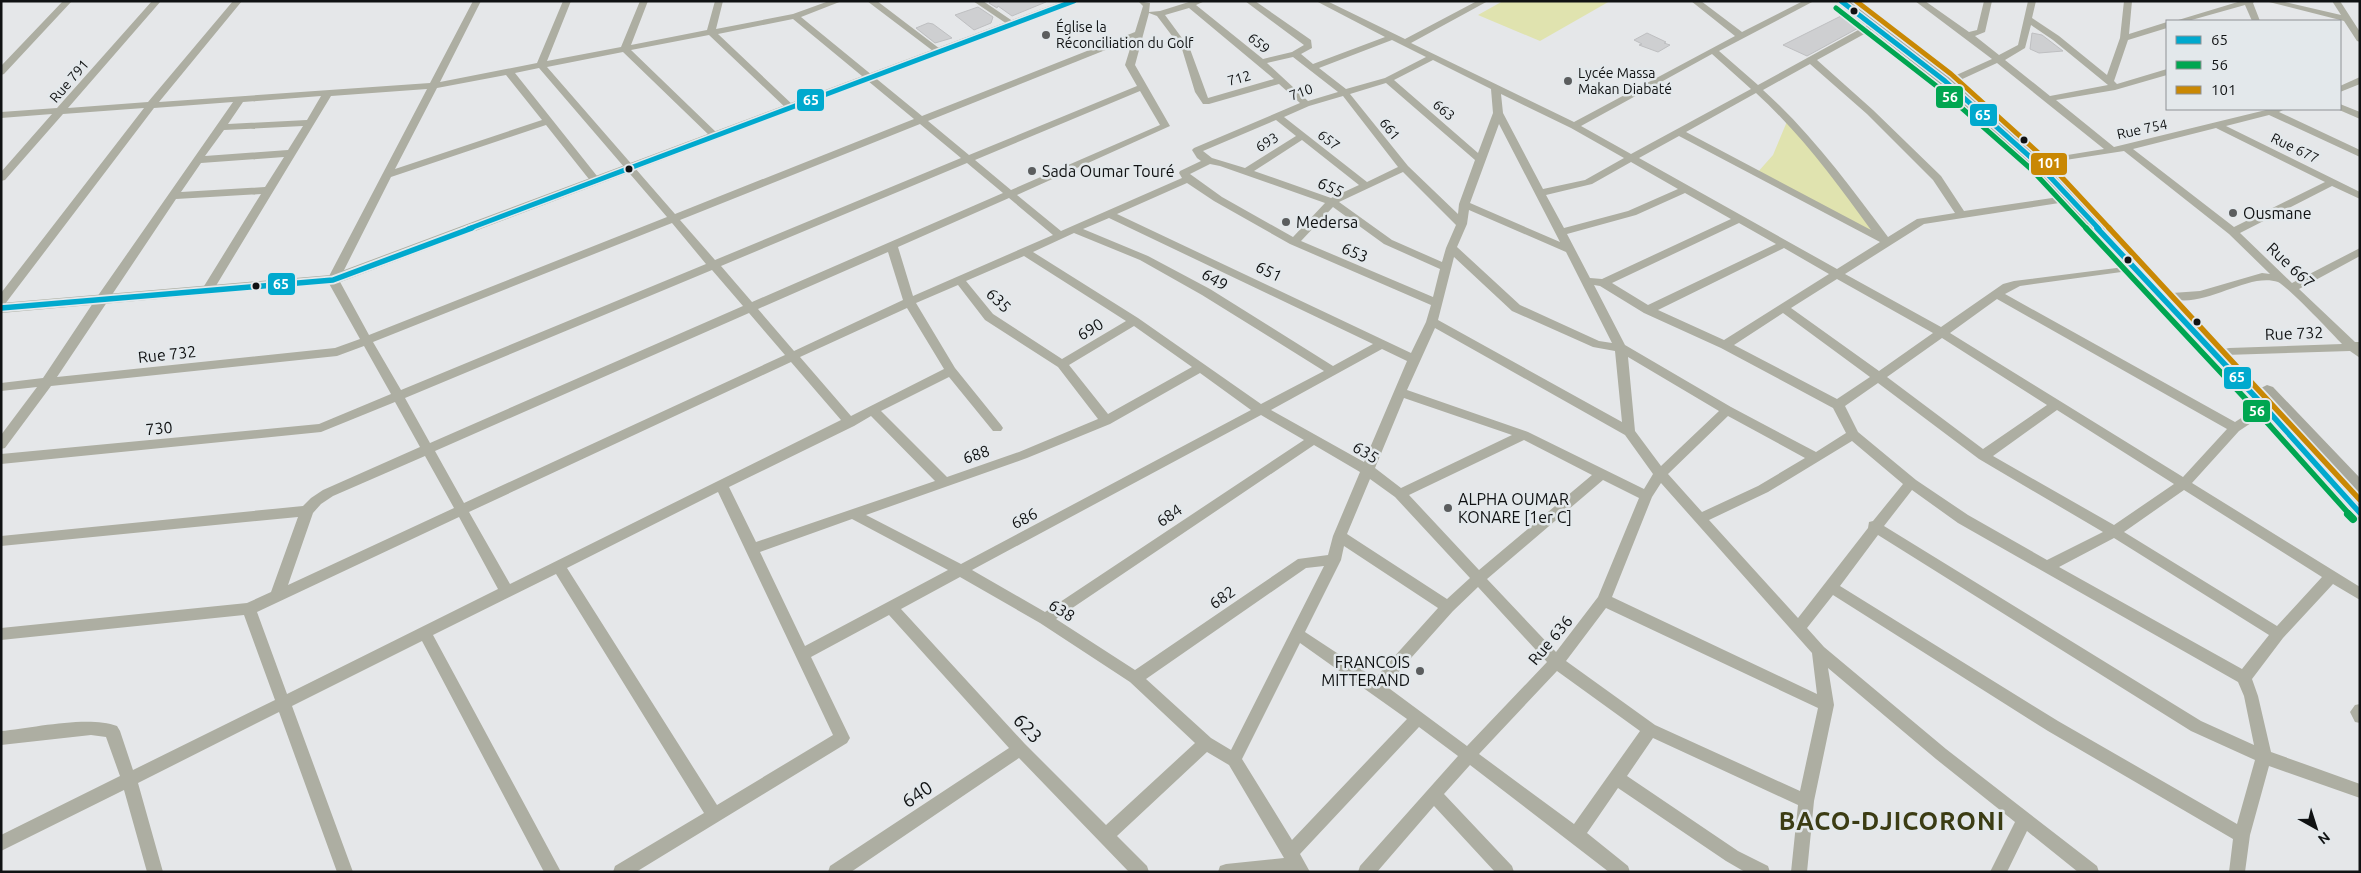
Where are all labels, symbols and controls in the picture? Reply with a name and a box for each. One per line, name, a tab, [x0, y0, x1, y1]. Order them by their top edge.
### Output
unlabelled marker	[1849, 6, 1859, 16]
place label: Église la Réconciliation du Golf	[1056, 18, 1194, 51]
legend	[2166, 20, 2341, 110]
marker: Église la Réconciliation du Golf	[1040, 29, 1052, 41]
street label: 659	[1245, 29, 1273, 57]
text: 65	[2211, 31, 2228, 48]
street label: Rue 791	[46, 56, 92, 106]
text: 56	[2211, 56, 2228, 73]
place label: Lycée Massa Makan Diabaté	[1578, 65, 1672, 97]
street label: 712	[1225, 67, 1253, 89]
marker: Lycée Massa Makan Diabaté	[1562, 75, 1574, 87]
street label: 710	[1287, 80, 1315, 104]
text: 101	[2211, 81, 2236, 98]
line badge: 56	[1935, 85, 1964, 109]
line badge: 65	[796, 88, 825, 112]
text: 56	[1942, 89, 1958, 105]
text: 65	[803, 92, 819, 108]
street label: 663	[1430, 96, 1458, 124]
line badge: 65	[1969, 103, 1998, 127]
text: 65	[1975, 107, 1991, 123]
street label: 661	[1376, 115, 1404, 143]
street label: Rue 754	[2115, 116, 2169, 142]
street label: 657	[1315, 126, 1343, 154]
street label: 693	[1253, 129, 1281, 155]
street label: Rue 677	[2268, 130, 2322, 166]
unlabelled marker	[2019, 135, 2029, 145]
line badge: 101	[2030, 152, 2068, 176]
text: 101	[2037, 155, 2061, 171]
place label: Sada Oumar Touré	[1042, 162, 1175, 180]
unlabelled marker	[624, 164, 634, 174]
marker: Sada Oumar Touré	[1026, 165, 1038, 177]
street label: 655	[1315, 173, 1347, 201]
place label: Ousmane	[2243, 204, 2312, 222]
marker: Ousmane	[2227, 207, 2239, 219]
place label: Medersa	[1296, 213, 1358, 231]
marker: Medersa	[1280, 216, 1292, 228]
street label: 653	[1339, 238, 1371, 266]
street label: Rue 667	[2263, 238, 2319, 292]
unlabelled marker	[2123, 255, 2133, 265]
street label: 651	[1253, 257, 1285, 285]
street label: 649	[1199, 264, 1231, 294]
line badge: 65	[267, 272, 296, 296]
text: 65	[273, 276, 289, 292]
unlabelled marker	[251, 281, 261, 291]
street label: 635	[983, 284, 1015, 316]
street label: 690	[1074, 314, 1106, 344]
unlabelled marker	[2192, 317, 2202, 327]
street label: Rue 732	[2264, 323, 2324, 343]
street label: Rue 732	[137, 342, 197, 366]
line badge: 65	[2223, 366, 2252, 390]
text: 65	[2229, 369, 2245, 385]
line badge: 56	[2242, 399, 2271, 423]
text: 56	[2249, 403, 2265, 419]
street label: 730	[145, 418, 173, 438]
street label: 635	[1350, 437, 1382, 467]
street label: 688	[960, 441, 992, 467]
place label: ALPHA OUMAR KONARE [1er C]	[1458, 490, 1572, 526]
street label: 684	[1153, 500, 1185, 530]
marker: ALPHA OUMAR KONARE [1er C]	[1442, 502, 1454, 514]
street label: 686	[1008, 504, 1040, 532]
street label: 682	[1206, 582, 1238, 612]
street label: 638	[1046, 595, 1078, 625]
street label: Rue 636	[1524, 612, 1576, 668]
place label: FRANCOIS MITTERAND	[1321, 653, 1410, 689]
marker: FRANCOIS MITTERAND	[1414, 665, 1426, 677]
street label: 623	[1009, 709, 1047, 747]
street label: 640	[898, 776, 936, 812]
north arrow	[2291, 803, 2341, 853]
district label: BACO-DJICORONI	[1779, 807, 2005, 835]
text: N	[2315, 829, 2333, 848]

